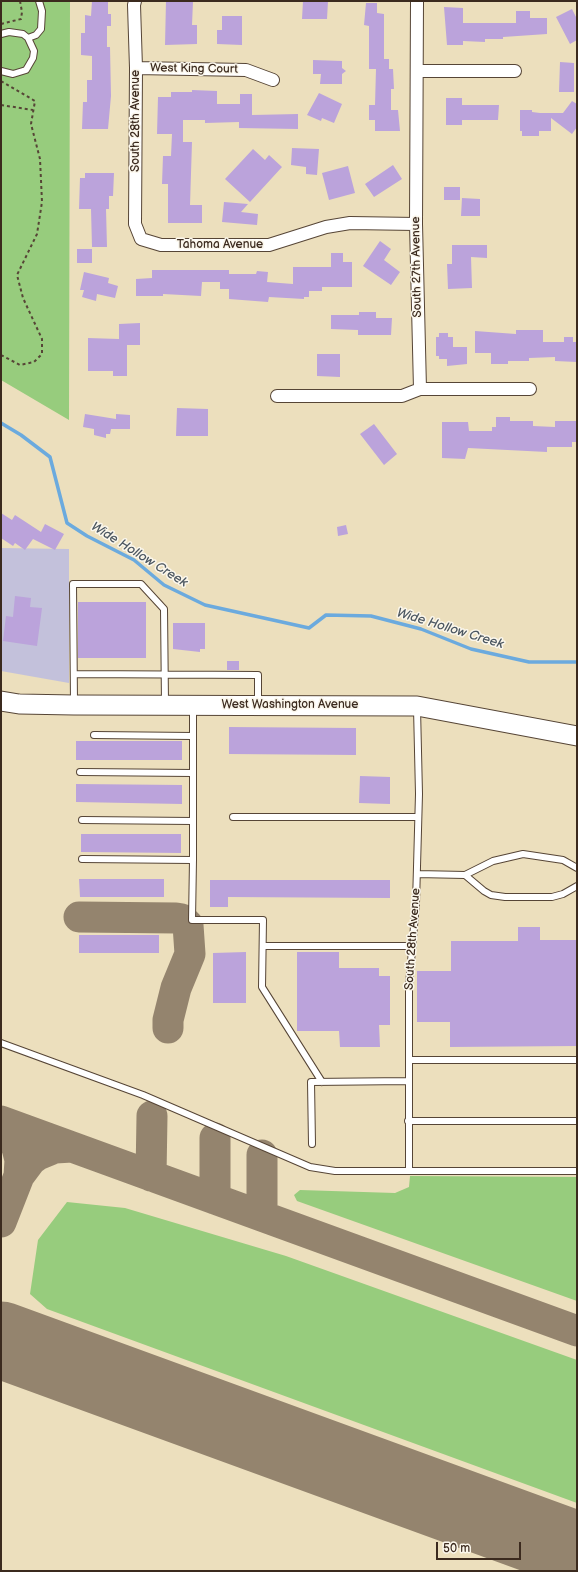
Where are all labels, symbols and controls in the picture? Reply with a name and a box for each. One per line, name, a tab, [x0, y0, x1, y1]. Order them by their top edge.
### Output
street label: West King Court	[150, 61, 238, 77]
street label: South 28th Avenue	[129, 70, 143, 172]
street label: South 27th Avenue	[409, 216, 425, 318]
street label: Tahoma Avenue	[177, 238, 263, 252]
water label: Wide Hollow Creek	[88, 519, 190, 591]
water label: Wide Hollow Creek	[395, 605, 505, 653]
street label: West Washington Avenue	[222, 698, 358, 712]
street label: South 28th Avenue	[402, 888, 424, 990]
scale bar	[438, 1534, 523, 1560]
text: 50 m	[443, 1541, 470, 1556]

